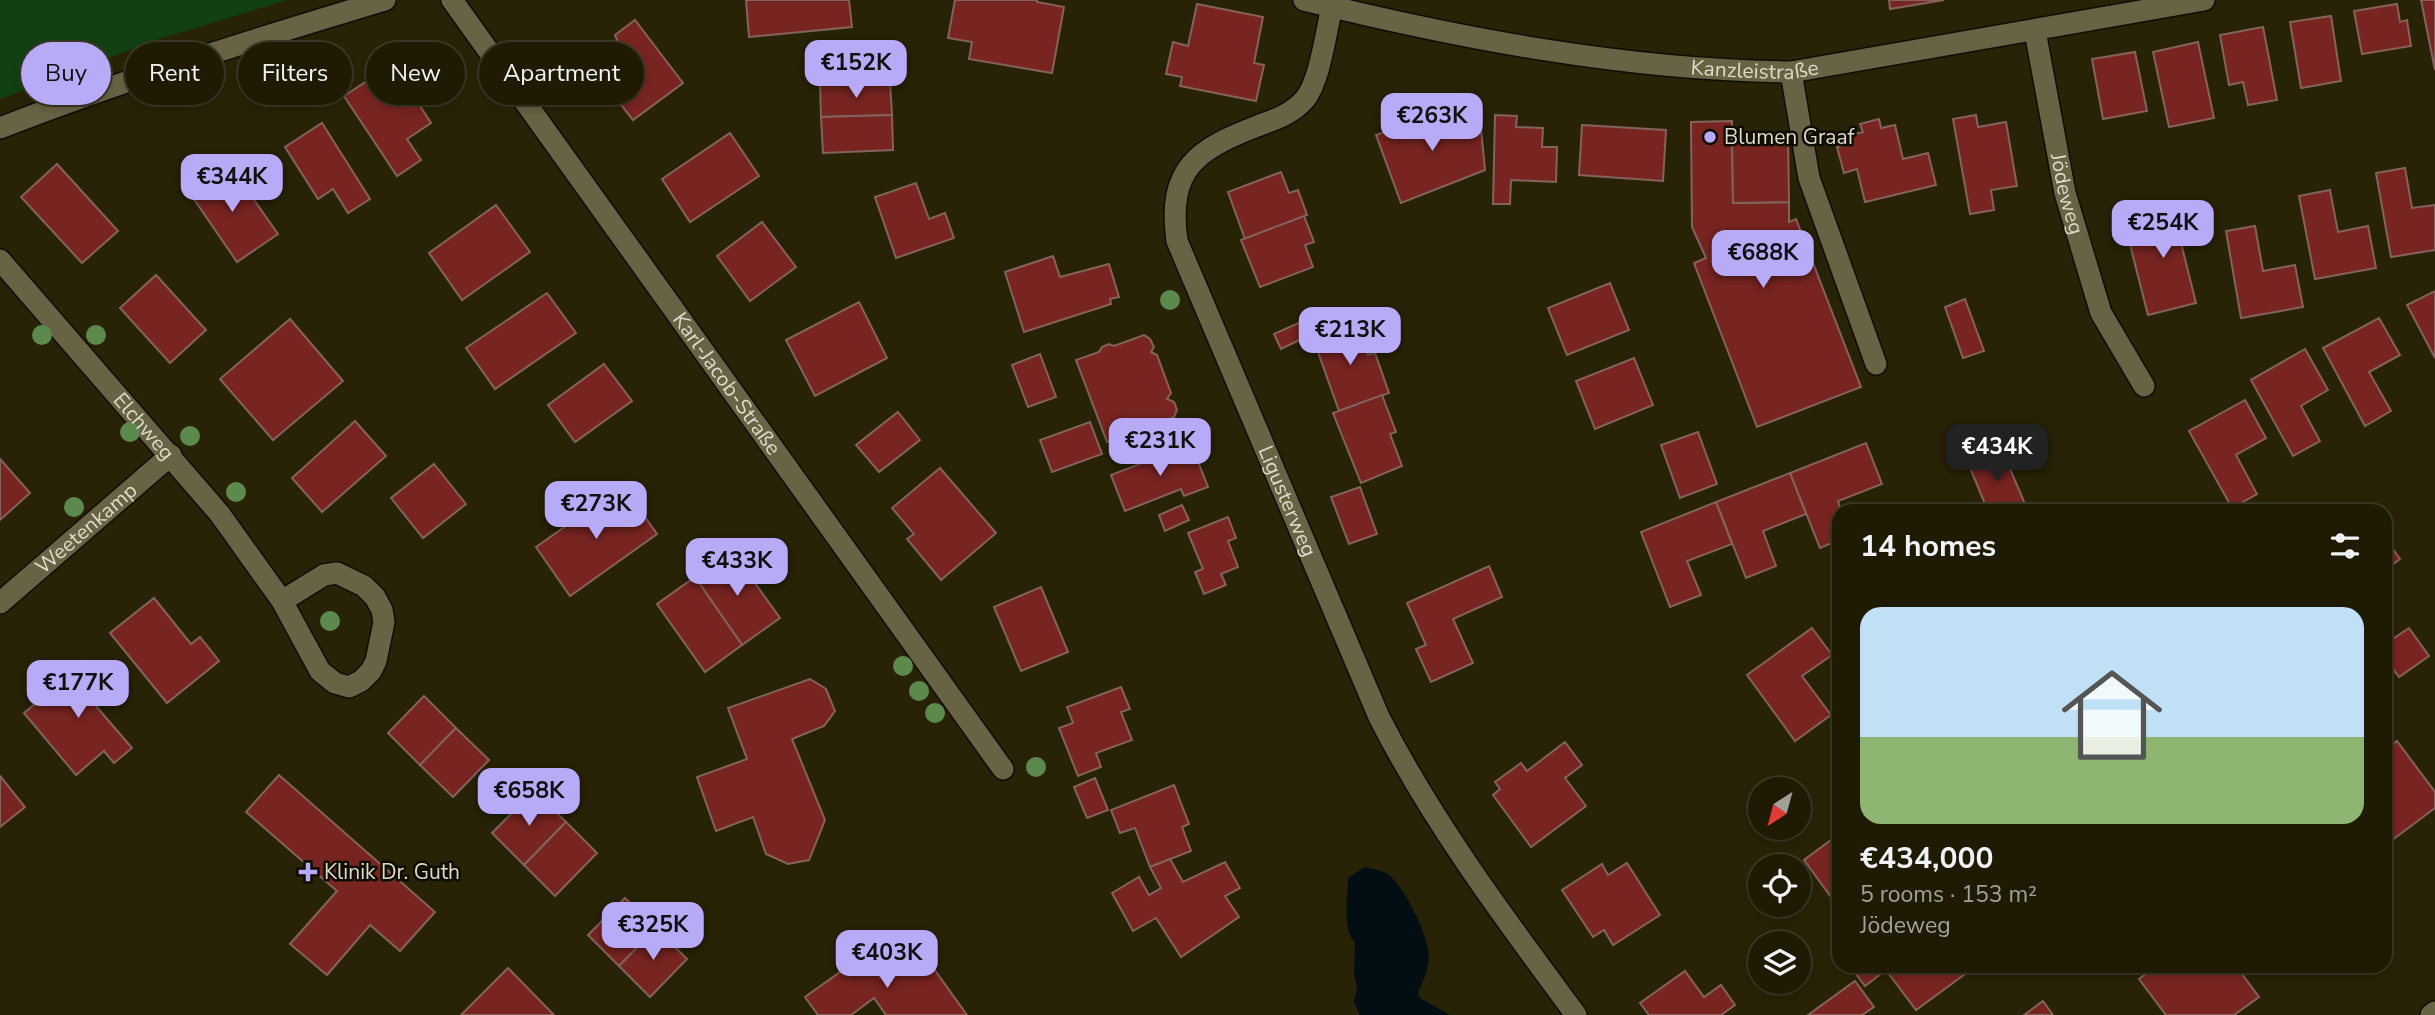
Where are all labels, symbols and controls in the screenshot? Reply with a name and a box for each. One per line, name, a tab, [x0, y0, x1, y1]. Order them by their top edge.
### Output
pin: €152K	[807, 41, 905, 100]
chip: Buy	[21, 42, 111, 105]
chip: Rent	[125, 42, 224, 105]
chip: Filters	[238, 42, 352, 105]
chip: New	[366, 42, 465, 105]
chip: Apartment	[479, 42, 644, 105]
text: €152K	[821, 47, 891, 78]
street label: Kanzleistraße	[1690, 53, 1821, 86]
pin: €263K	[1383, 94, 1481, 153]
text: €263K	[1397, 100, 1467, 131]
place label: Blumen Graaf	[1724, 123, 1856, 151]
marker: Blumen Graaf	[1702, 129, 1718, 145]
street label: Jödeweg	[2044, 150, 2091, 238]
pin: €344K	[183, 154, 281, 214]
text: €344K	[197, 161, 267, 192]
pin: €254K	[2114, 201, 2212, 260]
text: €254K	[2128, 207, 2198, 238]
pin: €688K	[1714, 230, 1812, 290]
text: €688K	[1728, 237, 1798, 268]
street label: Karl-Jacob-Straße	[666, 307, 788, 461]
pin: €213K	[1301, 308, 1399, 367]
text: €213K	[1315, 314, 1385, 345]
street label: Elchweg	[107, 387, 181, 466]
pin: €231K	[1111, 419, 1209, 478]
pin: €434K	[1948, 424, 2046, 484]
text: €231K	[1125, 425, 1195, 456]
text: €434K	[1962, 431, 2032, 462]
street label: Ligusterweg	[1251, 441, 1323, 561]
street label: Weetenkamp	[29, 476, 143, 580]
pin: €273K	[547, 482, 645, 541]
text: €273K	[561, 488, 631, 519]
text: 14 homes	[1860, 526, 1996, 567]
icon: filters	[2326, 527, 2364, 565]
pin: €433K	[688, 538, 786, 598]
text: €433K	[702, 545, 772, 576]
icon: home	[2049, 652, 2175, 778]
pin: €177K	[29, 660, 127, 720]
text: €177K	[43, 667, 113, 698]
pin: €658K	[480, 768, 578, 828]
text: €658K	[494, 775, 564, 806]
north arrow	[1748, 777, 1811, 840]
map controls	[1748, 777, 1811, 994]
text: €434,000	[1860, 838, 1993, 879]
button: locate	[1748, 854, 1811, 917]
place label: Klinik Dr. Guth	[324, 858, 460, 886]
marker: Klinik Dr. Guth	[298, 862, 318, 882]
text: 5 rooms · 153 m²	[1860, 879, 2037, 910]
pin: €325K	[604, 902, 702, 962]
text: €325K	[618, 909, 688, 940]
text: Jödeweg	[1860, 910, 1951, 941]
pin: €403K	[838, 930, 936, 990]
button: layers	[1748, 931, 1811, 994]
text: €403K	[852, 937, 922, 968]

